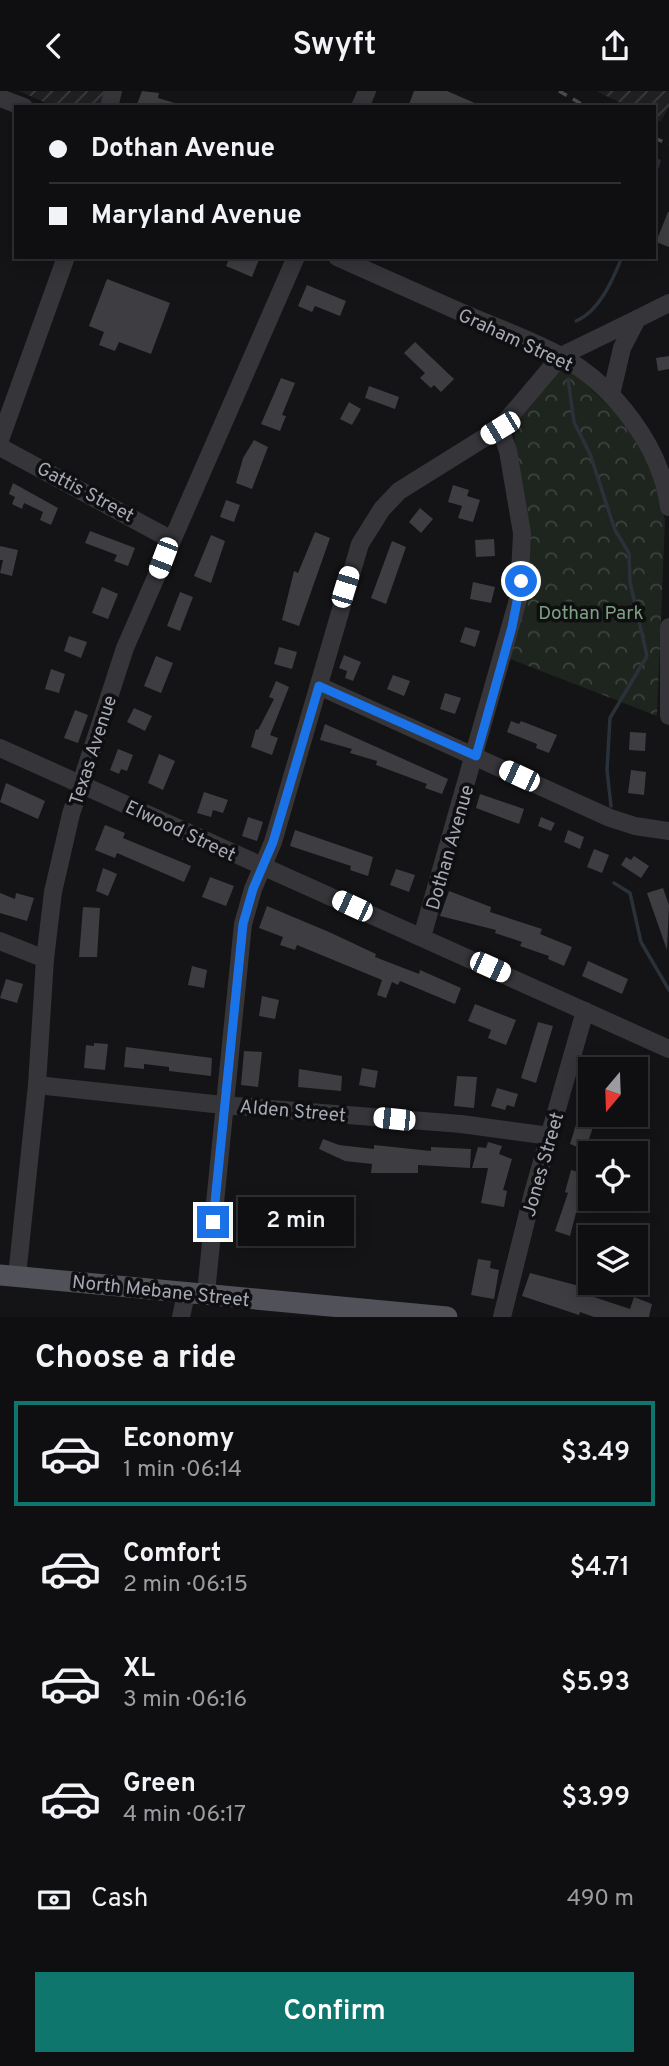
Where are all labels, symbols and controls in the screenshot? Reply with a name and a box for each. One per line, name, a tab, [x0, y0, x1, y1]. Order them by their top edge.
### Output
text: Swyft	[293, 26, 376, 66]
icon: back	[35, 27, 73, 65]
icon: share	[596, 27, 634, 65]
text: Dothan Avenue	[91, 133, 275, 166]
text: Maryland Avenue	[91, 200, 302, 233]
street label: Graham Street	[454, 304, 576, 378]
car	[477, 408, 524, 448]
street label: Gattis Street	[32, 457, 138, 528]
car	[146, 535, 181, 581]
car	[329, 564, 362, 610]
route start	[505, 565, 537, 597]
park label: Dothan Park	[538, 602, 644, 626]
street label: Texas Avenue	[65, 692, 123, 809]
car	[496, 758, 543, 794]
street label: Dothan Avenue	[422, 782, 480, 913]
street label: Elwood Street	[121, 796, 239, 868]
car	[329, 888, 376, 924]
car	[467, 949, 514, 985]
north arrow	[578, 1057, 648, 1127]
map controls	[578, 1057, 648, 1295]
street label: Alden Street	[239, 1095, 347, 1129]
car	[373, 1106, 416, 1132]
street label: Jones Street	[518, 1110, 570, 1220]
button: locate	[578, 1141, 648, 1211]
callout: 2 min	[238, 1197, 353, 1247]
route end	[197, 1206, 229, 1238]
text: 2 min	[266, 1207, 326, 1236]
button: layers	[578, 1225, 648, 1295]
street label: North Mebane Street	[71, 1271, 251, 1313]
text: Choose a ride	[35, 1339, 236, 1379]
icon: car	[39, 1422, 102, 1485]
text: Economy	[123, 1423, 234, 1456]
text: $3.49	[561, 1437, 630, 1470]
text: 1 min · 06:14	[123, 1456, 242, 1485]
icon: car	[39, 1537, 102, 1600]
text: Comfort	[123, 1538, 221, 1571]
text: $4.71	[570, 1552, 630, 1585]
text: 2 min · 06:15	[123, 1571, 248, 1600]
icon: car	[39, 1652, 102, 1715]
text: XL	[123, 1653, 155, 1686]
text: $5.93	[561, 1667, 630, 1700]
text: 3 min · 06:16	[123, 1686, 247, 1715]
icon: car	[39, 1767, 102, 1830]
text: Green	[123, 1768, 196, 1801]
text: $3.99	[561, 1782, 630, 1815]
text: 4 min · 06:17	[123, 1801, 246, 1830]
icon: cash	[35, 1881, 73, 1919]
text: Cash	[91, 1883, 148, 1916]
text: 490 m	[567, 1885, 634, 1914]
button: Confirm	[35, 1972, 634, 2052]

